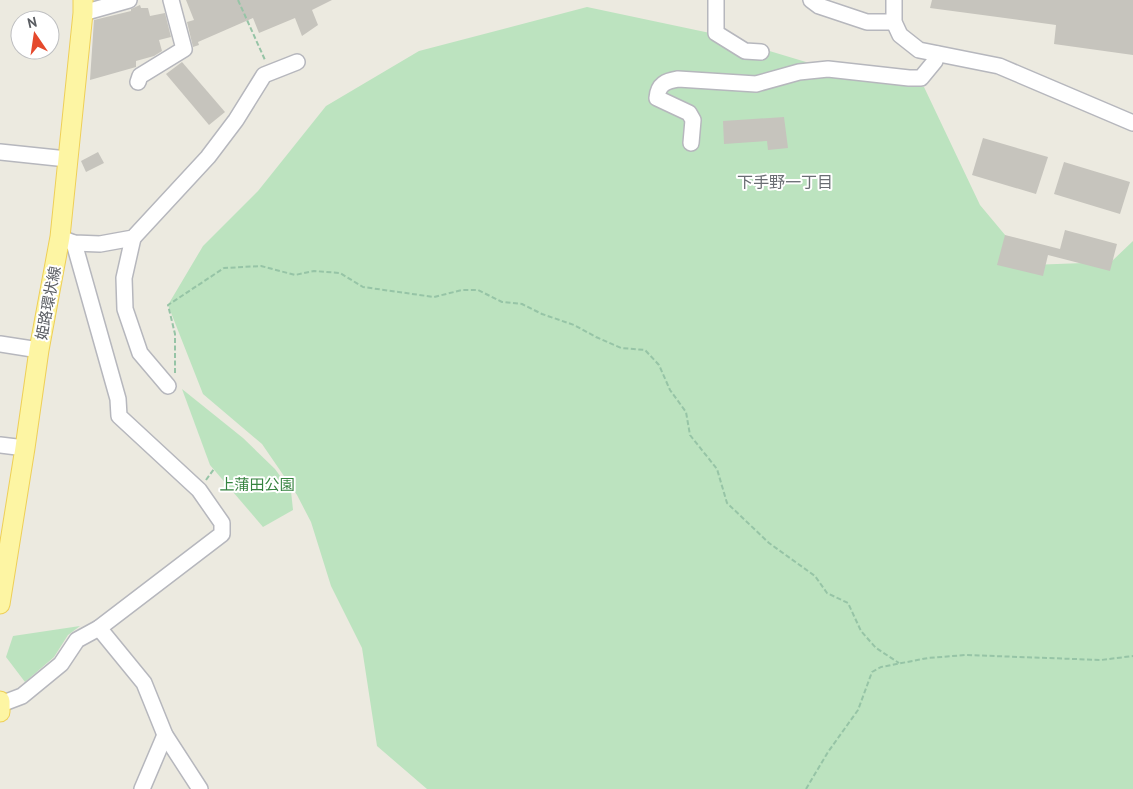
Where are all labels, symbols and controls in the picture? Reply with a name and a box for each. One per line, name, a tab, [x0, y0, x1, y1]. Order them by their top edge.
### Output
north arrow	[10, 10, 60, 60]
text: N	[26, 13, 39, 32]
district label: 下手野一丁目	[737, 172, 833, 192]
street label: 姫路環状線	[32, 264, 64, 342]
park label: 上蒲田公園	[219, 475, 295, 494]

